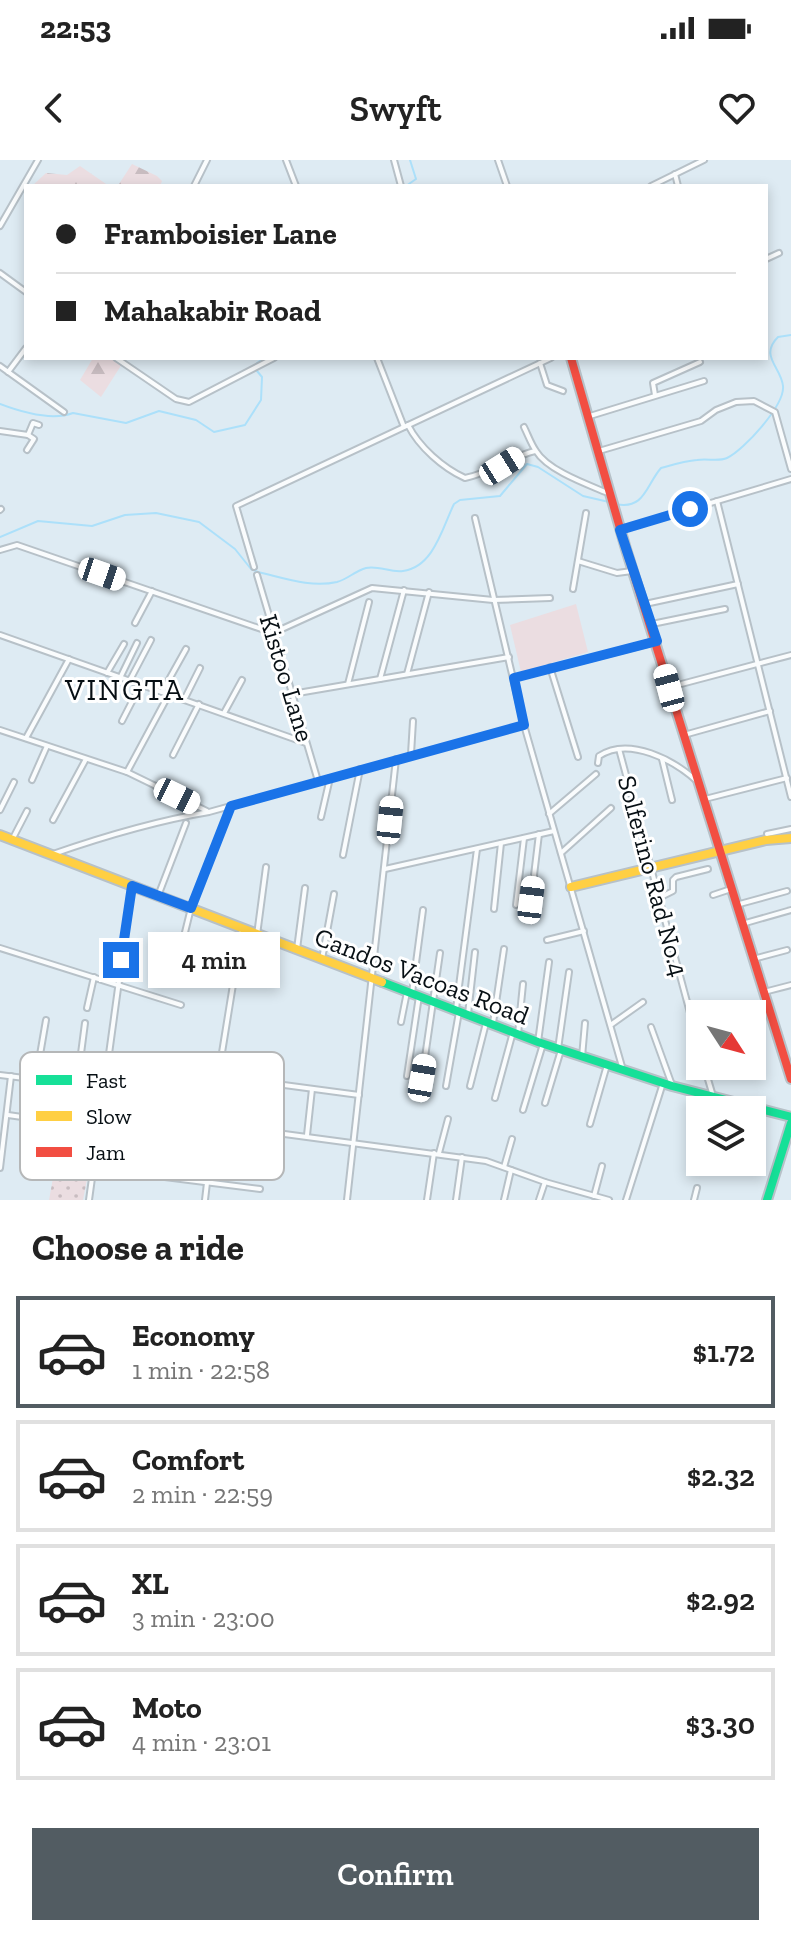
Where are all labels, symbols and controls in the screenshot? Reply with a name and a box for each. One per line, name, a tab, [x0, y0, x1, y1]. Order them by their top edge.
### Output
text: 22:53	[40, 10, 111, 46]
icon: back	[32, 86, 76, 130]
icon: heart	[715, 86, 759, 130]
text: Swyft	[350, 87, 441, 130]
text: Framboisier Lane	[104, 216, 337, 252]
text: Mahakabir Road	[104, 293, 321, 329]
car	[475, 443, 529, 489]
route start	[672, 491, 708, 527]
car	[75, 555, 129, 593]
street label: Kistoo Lane	[252, 610, 322, 746]
car	[651, 662, 687, 714]
district label: VINGTA	[64, 672, 185, 708]
street label: Solferino Rad No.4	[611, 772, 695, 980]
car	[150, 775, 204, 817]
car	[376, 795, 404, 845]
car	[516, 875, 546, 925]
street label: Candos Vacoas Road	[310, 920, 534, 1032]
callout: 4 min	[149, 932, 281, 988]
route end	[103, 942, 139, 978]
text: 4 min	[181, 944, 247, 976]
north arrow	[686, 1000, 766, 1080]
map controls	[686, 1000, 766, 1176]
legend	[20, 1052, 284, 1180]
car	[406, 1052, 438, 1104]
text: Fast	[86, 1067, 127, 1094]
button: layers	[686, 1096, 766, 1176]
text: Slow	[86, 1103, 132, 1130]
text: Jam	[86, 1139, 125, 1166]
text: Choose a ride	[32, 1226, 244, 1269]
icon: car	[36, 1316, 108, 1388]
text: Economy	[132, 1318, 255, 1354]
text: $1.72	[693, 1334, 755, 1370]
text: 1 min · 22:58	[132, 1354, 270, 1386]
icon: car	[36, 1440, 108, 1512]
text: Comfort	[132, 1442, 244, 1478]
text: $2.32	[687, 1458, 755, 1494]
text: 2 min · 22:59	[132, 1478, 273, 1510]
icon: car	[36, 1564, 108, 1636]
text: XL	[132, 1566, 169, 1602]
text: $2.92	[686, 1582, 755, 1618]
text: 3 min · 23:00	[132, 1602, 275, 1634]
icon: car	[36, 1688, 108, 1760]
text: Moto	[132, 1690, 202, 1726]
text: $3.30	[686, 1706, 755, 1742]
text: 4 min · 23:01	[132, 1726, 271, 1758]
button: Confirm	[32, 1828, 759, 1920]

